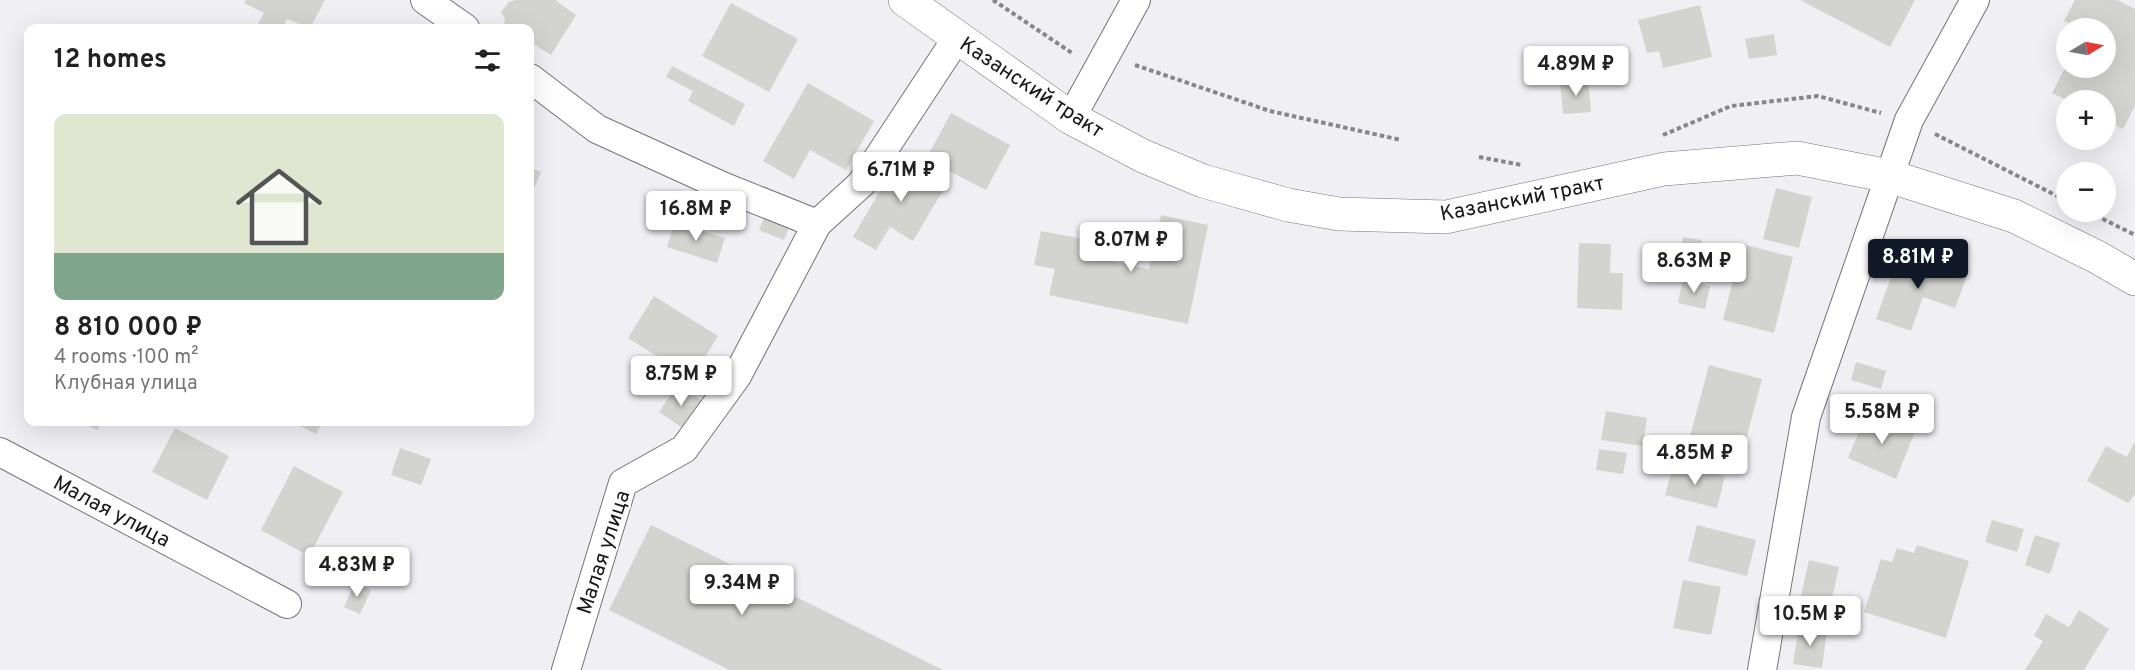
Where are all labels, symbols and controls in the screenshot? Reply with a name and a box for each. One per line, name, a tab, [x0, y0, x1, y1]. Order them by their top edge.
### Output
north arrow	[2056, 18, 2116, 78]
map controls	[2056, 18, 2116, 222]
street label: Казанский тракт	[954, 32, 1108, 145]
text: 12 homes	[54, 44, 167, 77]
icon: filters	[471, 44, 504, 77]
pin: 4.89M ₽	[1521, 46, 1631, 97]
text: 4.89M ₽	[1538, 52, 1614, 78]
button: +	[2056, 90, 2116, 150]
pin: 6.71M ₽	[846, 152, 956, 203]
icon: home	[225, 153, 333, 261]
text: 6.71M ₽	[867, 158, 935, 184]
button: −	[2056, 162, 2116, 222]
street label: Казанский тракт	[1438, 170, 1607, 229]
pin: 16.8M ₽	[641, 191, 751, 242]
text: 16.8M ₽	[660, 197, 732, 223]
pin: 8.07M ₽	[1076, 222, 1186, 273]
text: 8.07M ₽	[1094, 228, 1168, 254]
pin: 8.81M ₽	[1863, 239, 1973, 290]
pin: 8.63M ₽	[1639, 243, 1749, 294]
text: 8.81M ₽	[1882, 245, 1954, 271]
text: 8.63M ₽	[1656, 249, 1732, 275]
text: 8 810 000 ₽	[54, 312, 202, 345]
text: 4 rooms · 100 m²	[54, 345, 199, 371]
pin: 8.75M ₽	[626, 356, 736, 407]
text: 8.75M ₽	[645, 362, 717, 388]
text: Клубная улица	[54, 371, 198, 397]
pin: 5.58M ₽	[1827, 394, 1937, 445]
text: 5.58M ₽	[1844, 400, 1920, 426]
pin: 4.85M ₽	[1640, 435, 1750, 486]
text: 4.85M ₽	[1657, 441, 1733, 467]
street label: Малая улица	[48, 470, 174, 554]
street label: Малая улица	[572, 487, 637, 618]
pin: 4.83M ₽	[302, 547, 412, 598]
text: 4.83M ₽	[319, 553, 395, 579]
pin: 9.34M ₽	[687, 565, 797, 616]
text: 9.34M ₽	[704, 571, 780, 597]
pin: 10.5M ₽	[1755, 596, 1865, 647]
text: 10.5M ₽	[1774, 602, 1846, 628]

